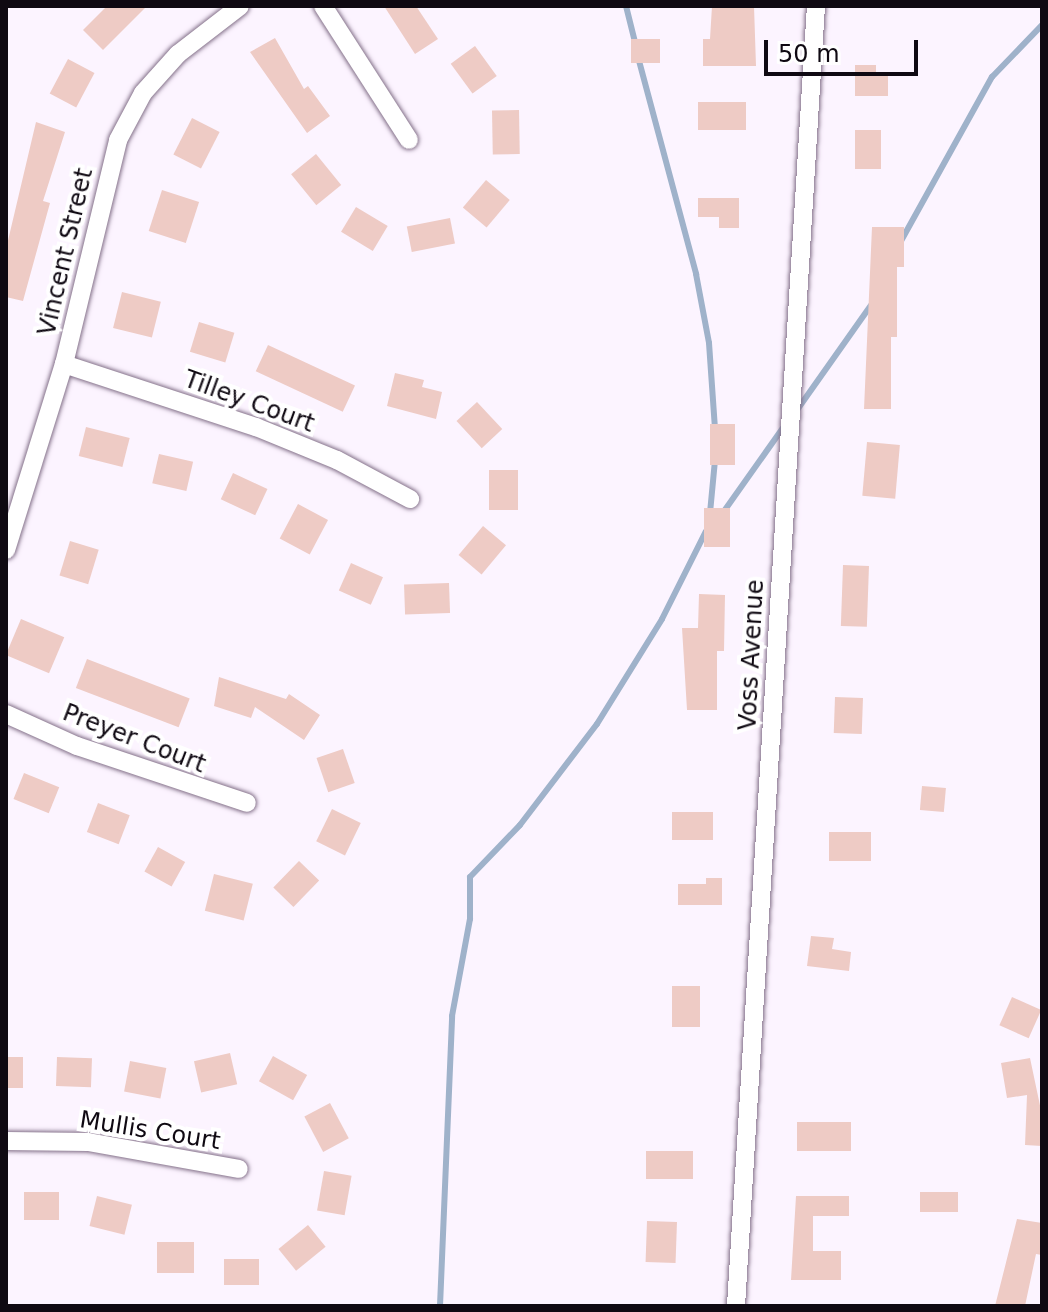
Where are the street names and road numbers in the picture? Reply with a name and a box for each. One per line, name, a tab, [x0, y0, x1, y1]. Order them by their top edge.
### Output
street label: Vincent Street	[33, 165, 99, 339]
street label: Tilley Court	[180, 365, 318, 439]
street label: Voss Avenue	[734, 579, 770, 731]
street label: Preyer Court	[59, 699, 209, 779]
street label: Mullis Court	[78, 1106, 222, 1156]

